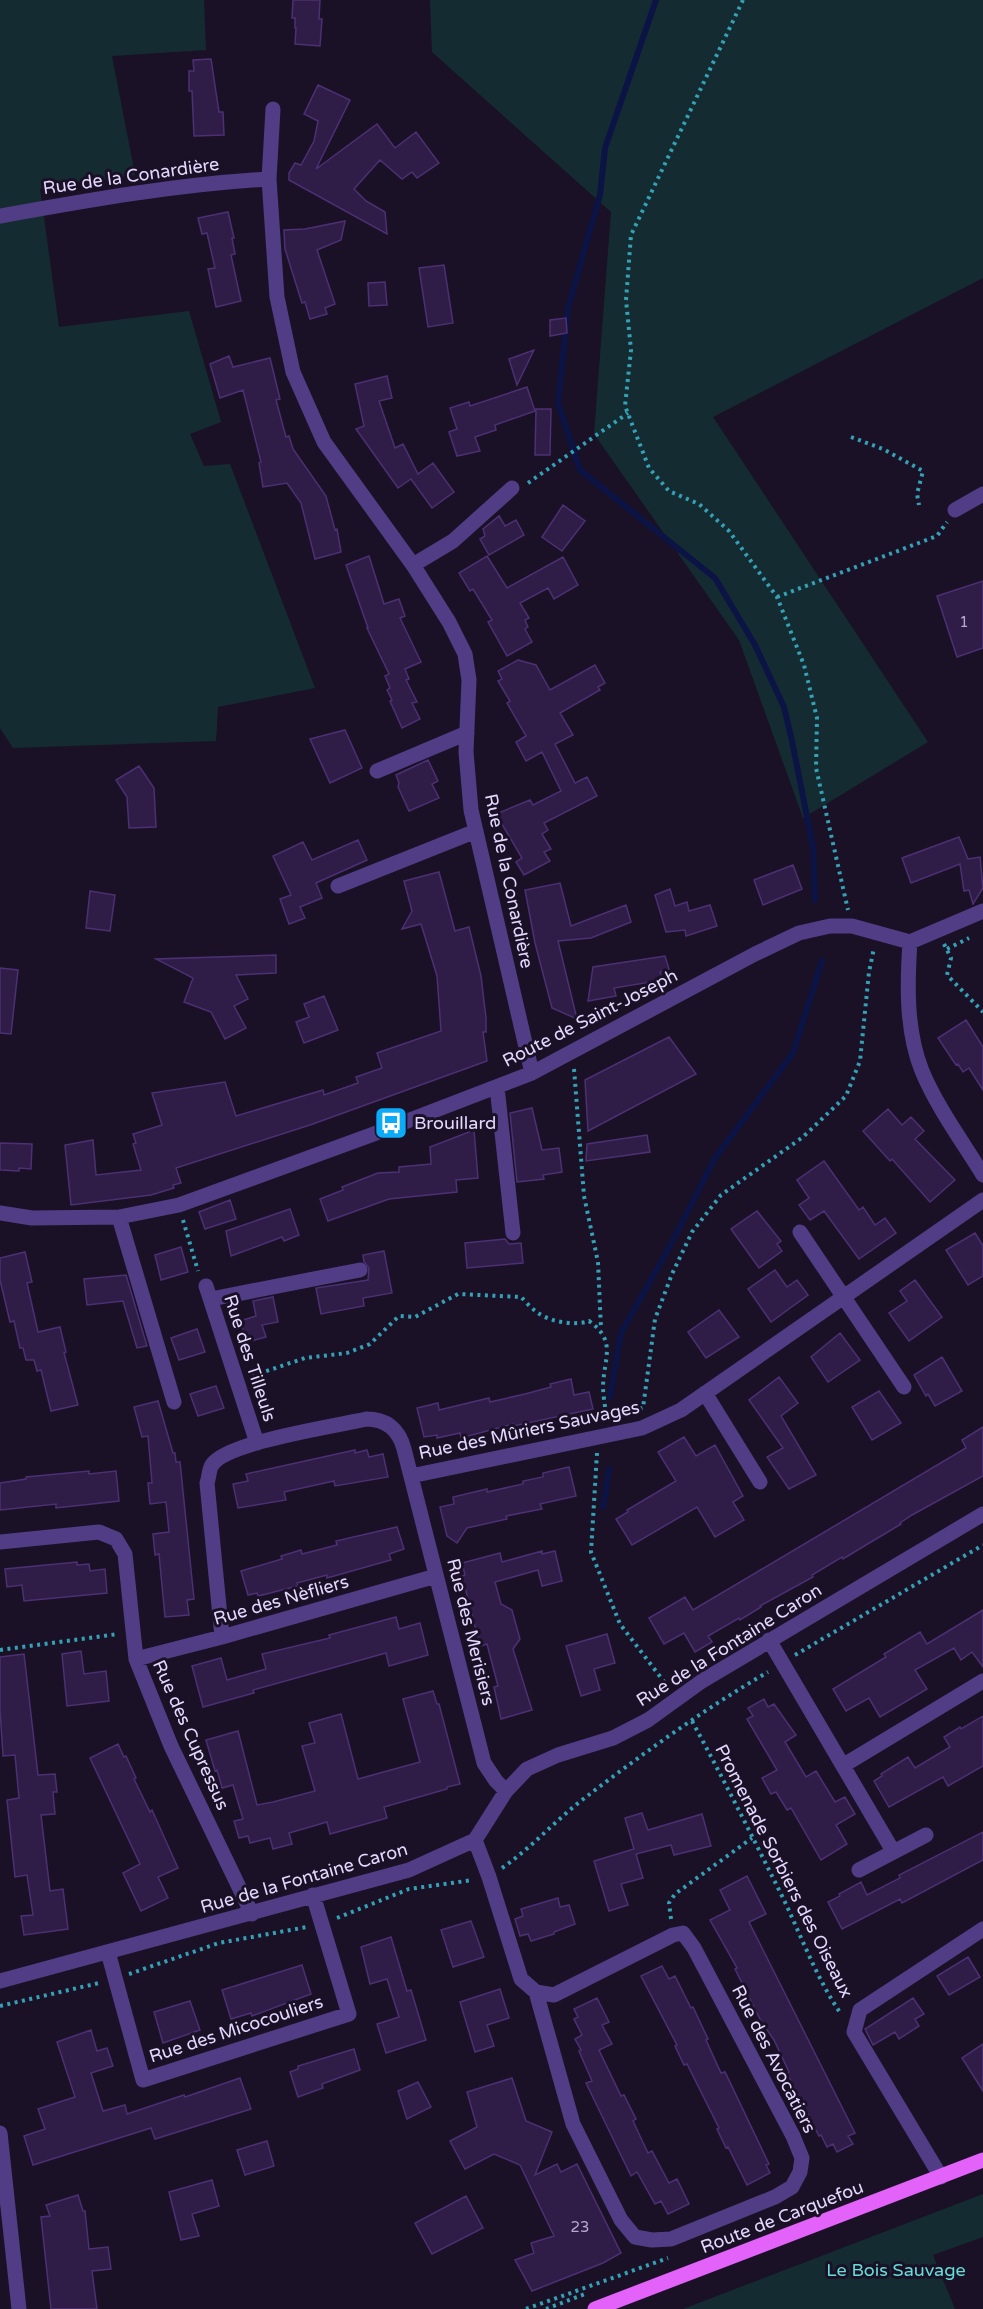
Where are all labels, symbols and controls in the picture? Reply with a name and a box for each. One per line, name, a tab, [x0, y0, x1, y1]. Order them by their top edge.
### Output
street label: Rue de la Conardière	[41, 153, 221, 199]
house number: 1	[959, 613, 969, 631]
street label: Rue de la Conardière	[480, 792, 538, 970]
street label: Route de Saint-Joseph	[499, 964, 681, 1072]
bus stop icon: Brouillard	[373, 1105, 409, 1141]
place label: Brouillard	[414, 1112, 496, 1134]
street label: Rue des Tilleuls	[219, 1292, 281, 1424]
street label: Rue des Mûriers Sauvages	[417, 1396, 641, 1464]
street label: Rue des Merisiers	[442, 1556, 500, 1708]
street label: Rue des Nèfliers	[211, 1570, 351, 1630]
street label: Rue de la Fontaine Caron	[632, 1579, 826, 1711]
street label: Rue des Cupressus	[148, 1657, 234, 1813]
street label: Promenade Sorbiers des Oiseaux	[710, 1740, 858, 2002]
street label: Rue de la Fontaine Caron	[198, 1838, 410, 1918]
street label: Rue des Avocatiers	[727, 1981, 821, 2137]
street label: Rue des Micocouliers	[146, 1990, 326, 2068]
street label: Route de Carquefou	[697, 2176, 867, 2258]
house number: 23	[571, 2218, 589, 2236]
park label: Le Bois Sauvage	[826, 2259, 966, 2281]

